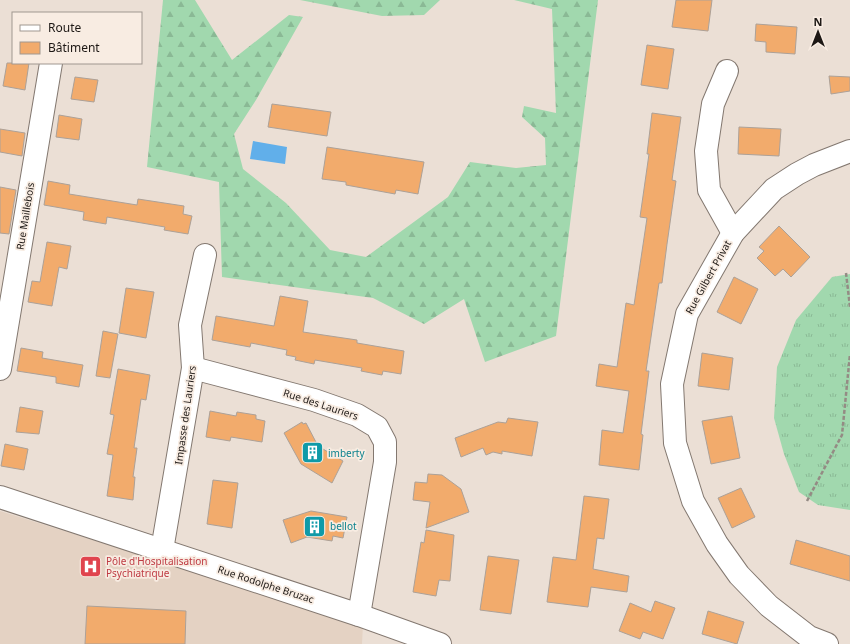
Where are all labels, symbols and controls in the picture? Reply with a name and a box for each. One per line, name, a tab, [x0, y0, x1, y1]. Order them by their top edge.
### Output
legend	[12, 12, 142, 64]
north arrow	[798, 12, 838, 52]
text: N	[814, 14, 822, 29]
text: Route	[48, 19, 81, 36]
text: Bâtiment	[48, 39, 100, 56]
street label: Rue Maillebois	[13, 181, 37, 251]
street label: Rue Gilbert Privat	[682, 237, 734, 316]
street label: Impasse des Lauriers	[171, 364, 199, 465]
street label: Rue des Lauriers	[282, 385, 361, 423]
building icon: imberty	[300, 440, 326, 466]
place label: imberty	[328, 446, 365, 460]
building icon: bellot	[302, 513, 328, 539]
place label: bellot	[330, 519, 357, 533]
hospital icon: Pôle d'Hospitalisation Psychiatrique	[78, 554, 104, 580]
place label: Pôle d'Hospitalisation Psychiatrique	[106, 554, 208, 580]
street label: Rue Rodolphe Bruzac	[216, 562, 316, 606]

